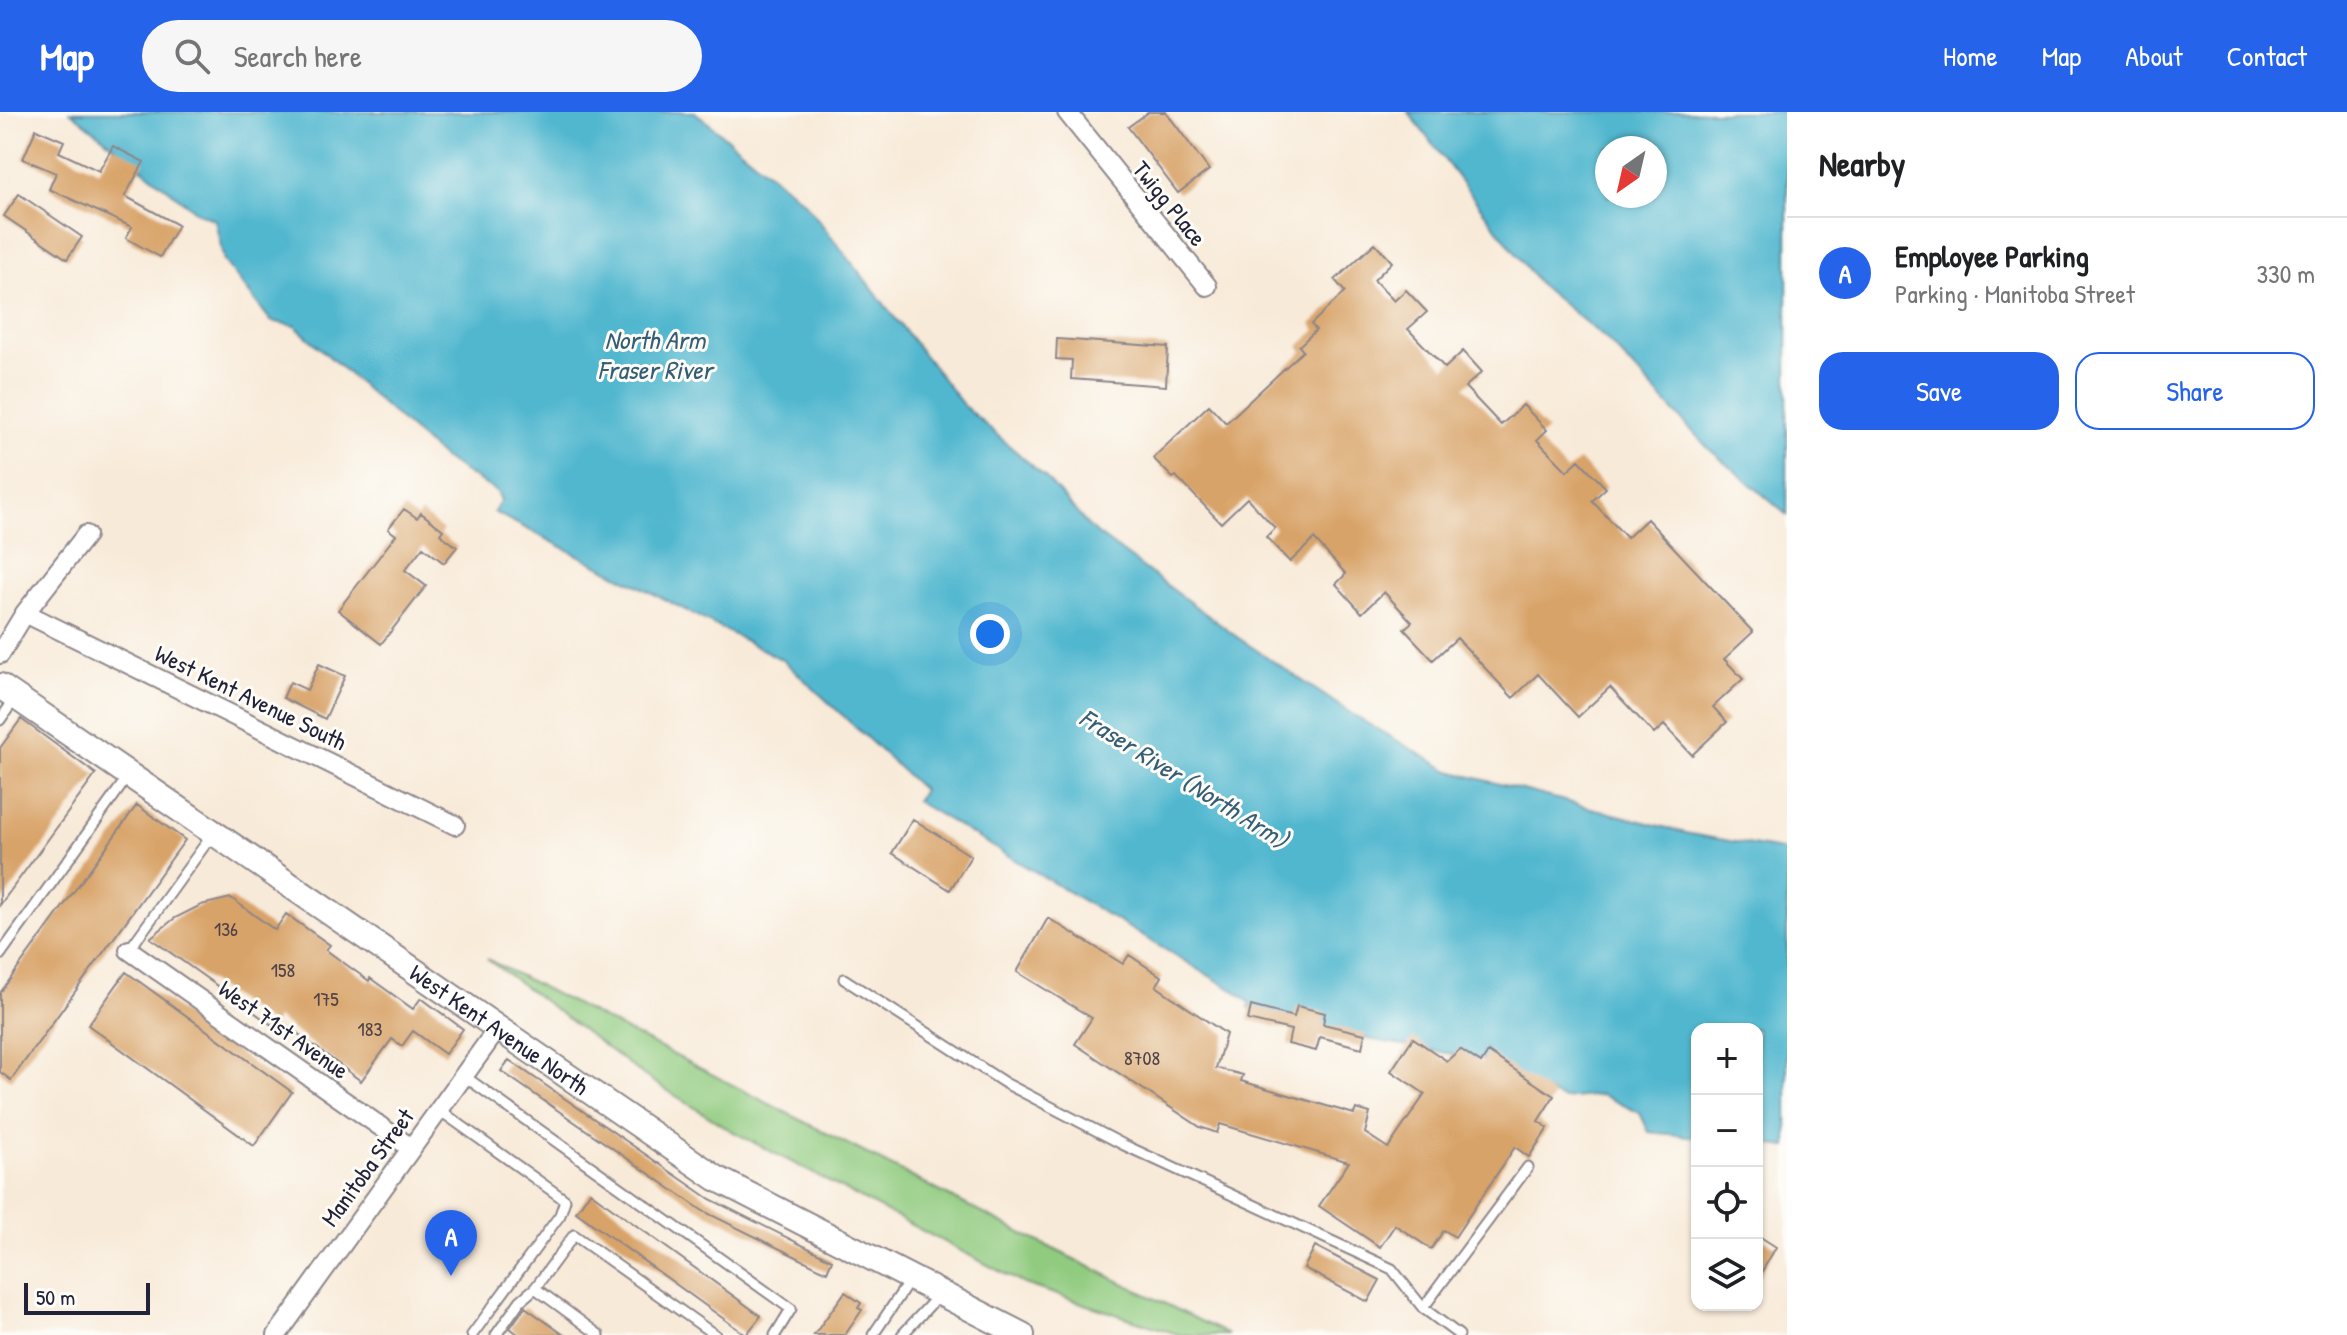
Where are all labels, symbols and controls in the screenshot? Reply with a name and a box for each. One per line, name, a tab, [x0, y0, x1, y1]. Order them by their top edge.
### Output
search box	[142, 20, 702, 92]
text: Map	[40, 30, 94, 82]
icon: search	[170, 34, 214, 78]
text: Search here	[234, 36, 362, 76]
text: Home	[1943, 37, 1998, 75]
text: Map	[2042, 37, 2081, 75]
text: About	[2125, 37, 2183, 75]
text: Contact	[2227, 37, 2307, 75]
north arrow	[1595, 136, 1667, 208]
text: Nearby	[1819, 141, 1905, 187]
street label: Twigg Place	[1126, 154, 1214, 253]
text: Employee Parking	[1895, 236, 2089, 276]
text: A	[1839, 256, 1851, 291]
text: 330 m	[2256, 256, 2315, 291]
text: Parking · Manitoba Street	[1895, 276, 2135, 311]
water label: North Arm Fraser River	[598, 322, 715, 387]
button: Save	[1819, 352, 2059, 430]
button: Share	[2075, 352, 2315, 430]
your location	[970, 614, 1010, 654]
street label: West Kent Avenue South	[150, 637, 352, 757]
water label: Fraser River (North Arm)	[1073, 700, 1296, 857]
house number: 136	[214, 915, 238, 942]
house number: 158	[271, 956, 295, 983]
street label: West Kent Avenue North	[404, 956, 595, 1102]
street label: West 71st Avenue	[213, 972, 356, 1086]
house number: 175	[313, 985, 339, 1012]
house number: 183	[358, 1015, 382, 1042]
map controls	[1691, 1023, 1763, 1311]
button: +	[1691, 1023, 1763, 1095]
house number: 8708	[1124, 1044, 1160, 1071]
button: −	[1691, 1095, 1763, 1167]
street label: Manitoba Street	[313, 1101, 421, 1232]
button: locate	[1691, 1167, 1763, 1239]
pin: A	[425, 1210, 477, 1276]
button: layers	[1691, 1239, 1763, 1311]
scale bar	[24, 1279, 150, 1315]
text: 50 m	[36, 1282, 75, 1312]

